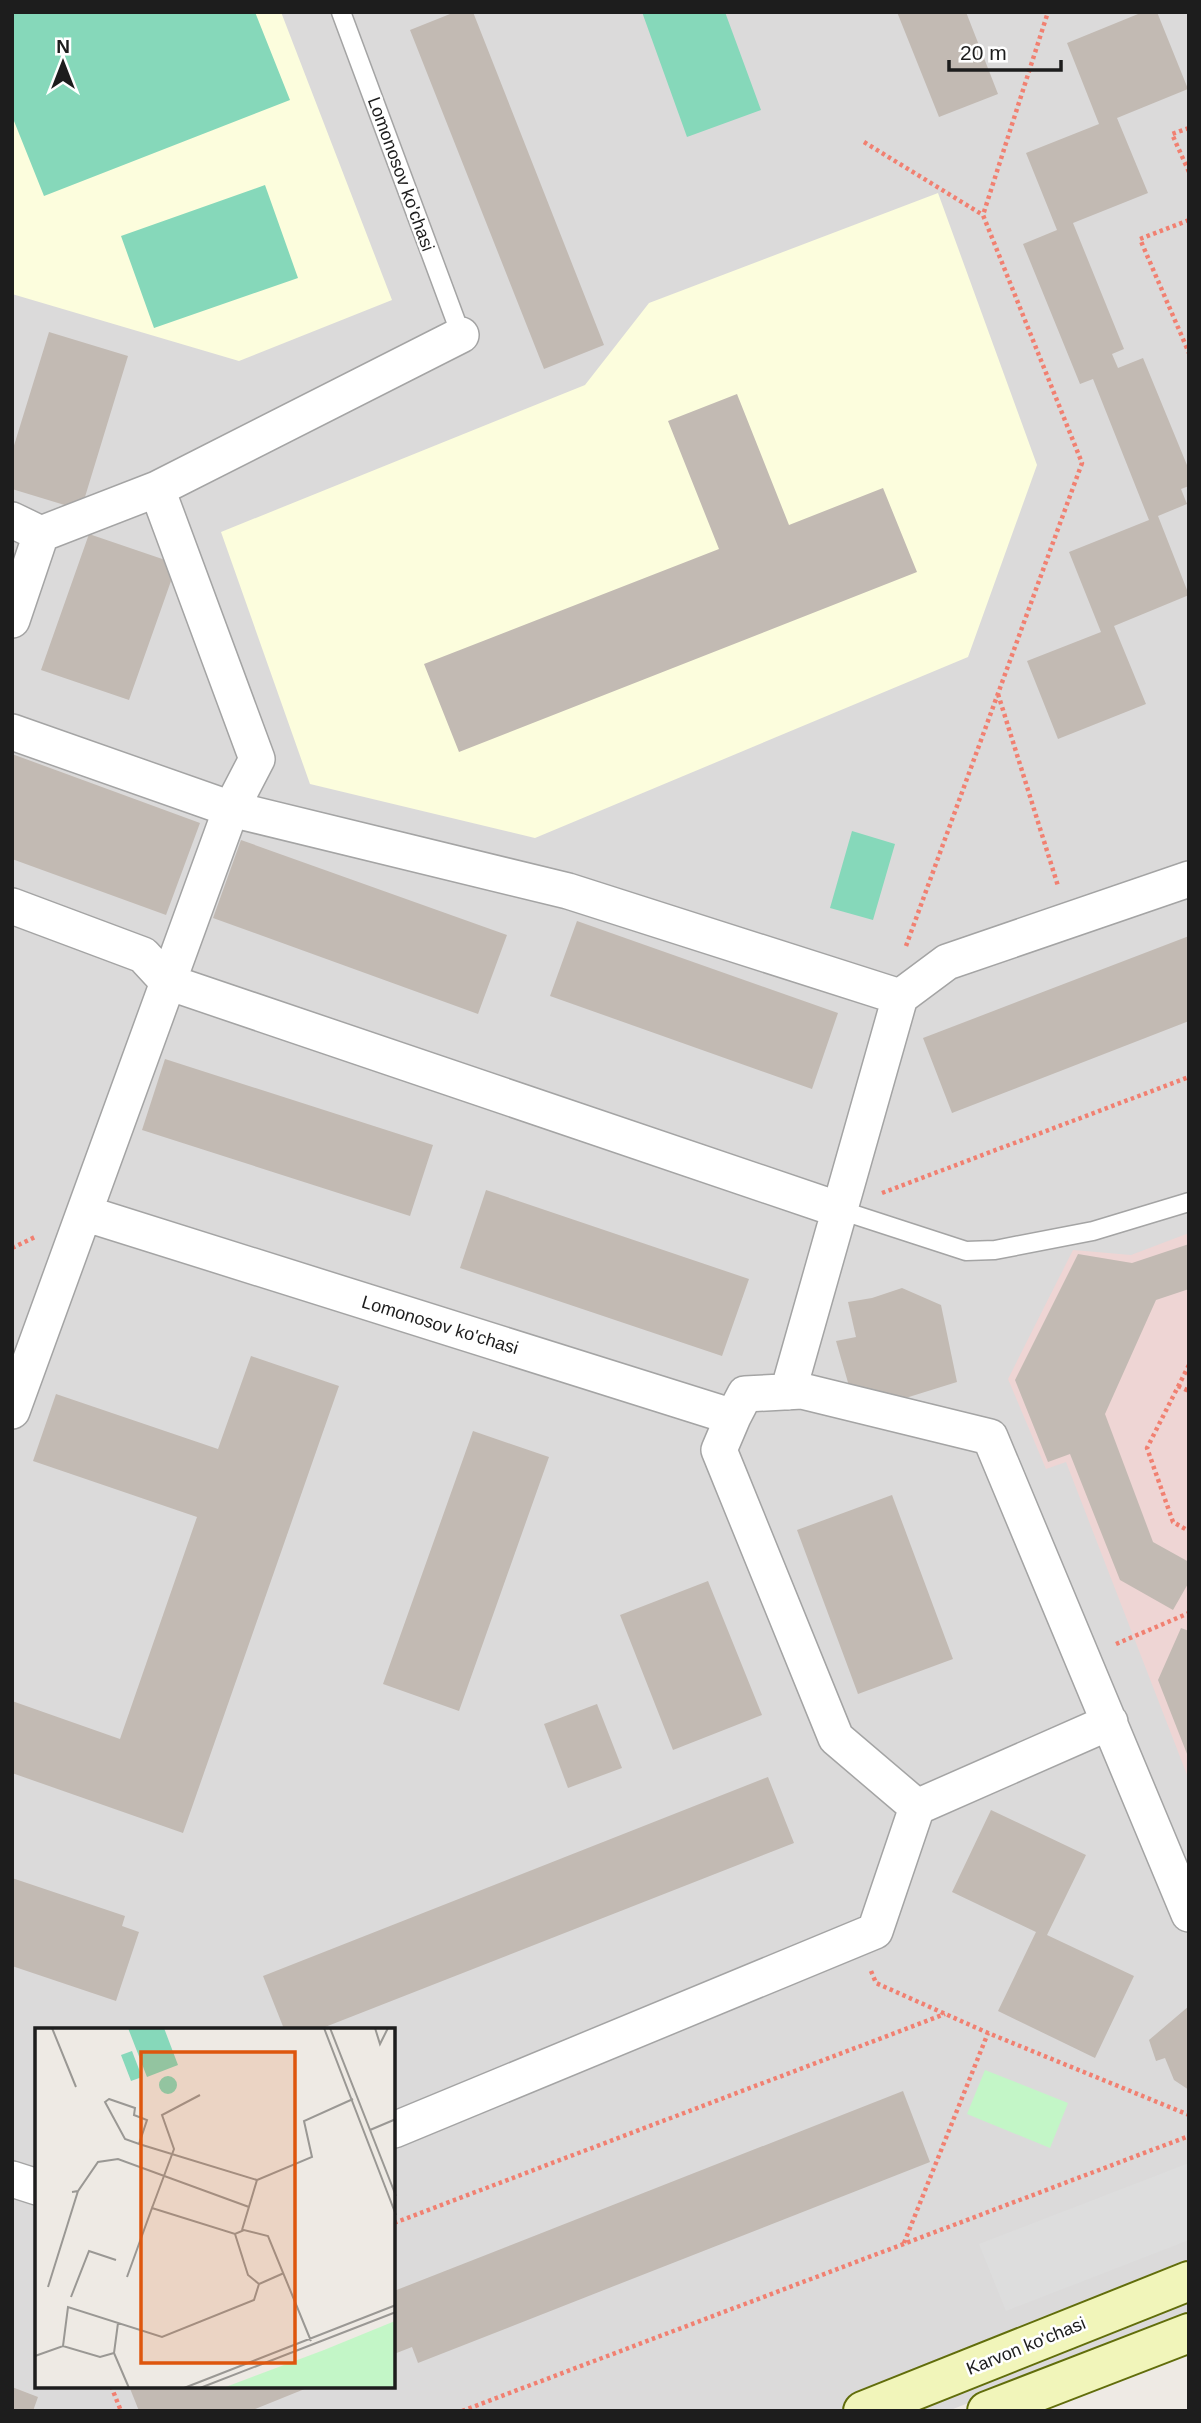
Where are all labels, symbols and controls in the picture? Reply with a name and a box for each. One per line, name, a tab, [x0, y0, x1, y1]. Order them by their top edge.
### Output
north arrow	[28, 28, 98, 98]
scale bar	[949, 28, 1061, 72]
text: N	[56, 36, 70, 57]
text: 20 m	[960, 41, 1007, 64]
street label: Lomonosov ko'chasi	[364, 94, 438, 254]
street label: Lomonosov ko'chasi	[359, 1292, 521, 1358]
inset map	[35, 2028, 396, 2388]
street label: Karvon ko'chasi	[964, 2313, 1088, 2379]

